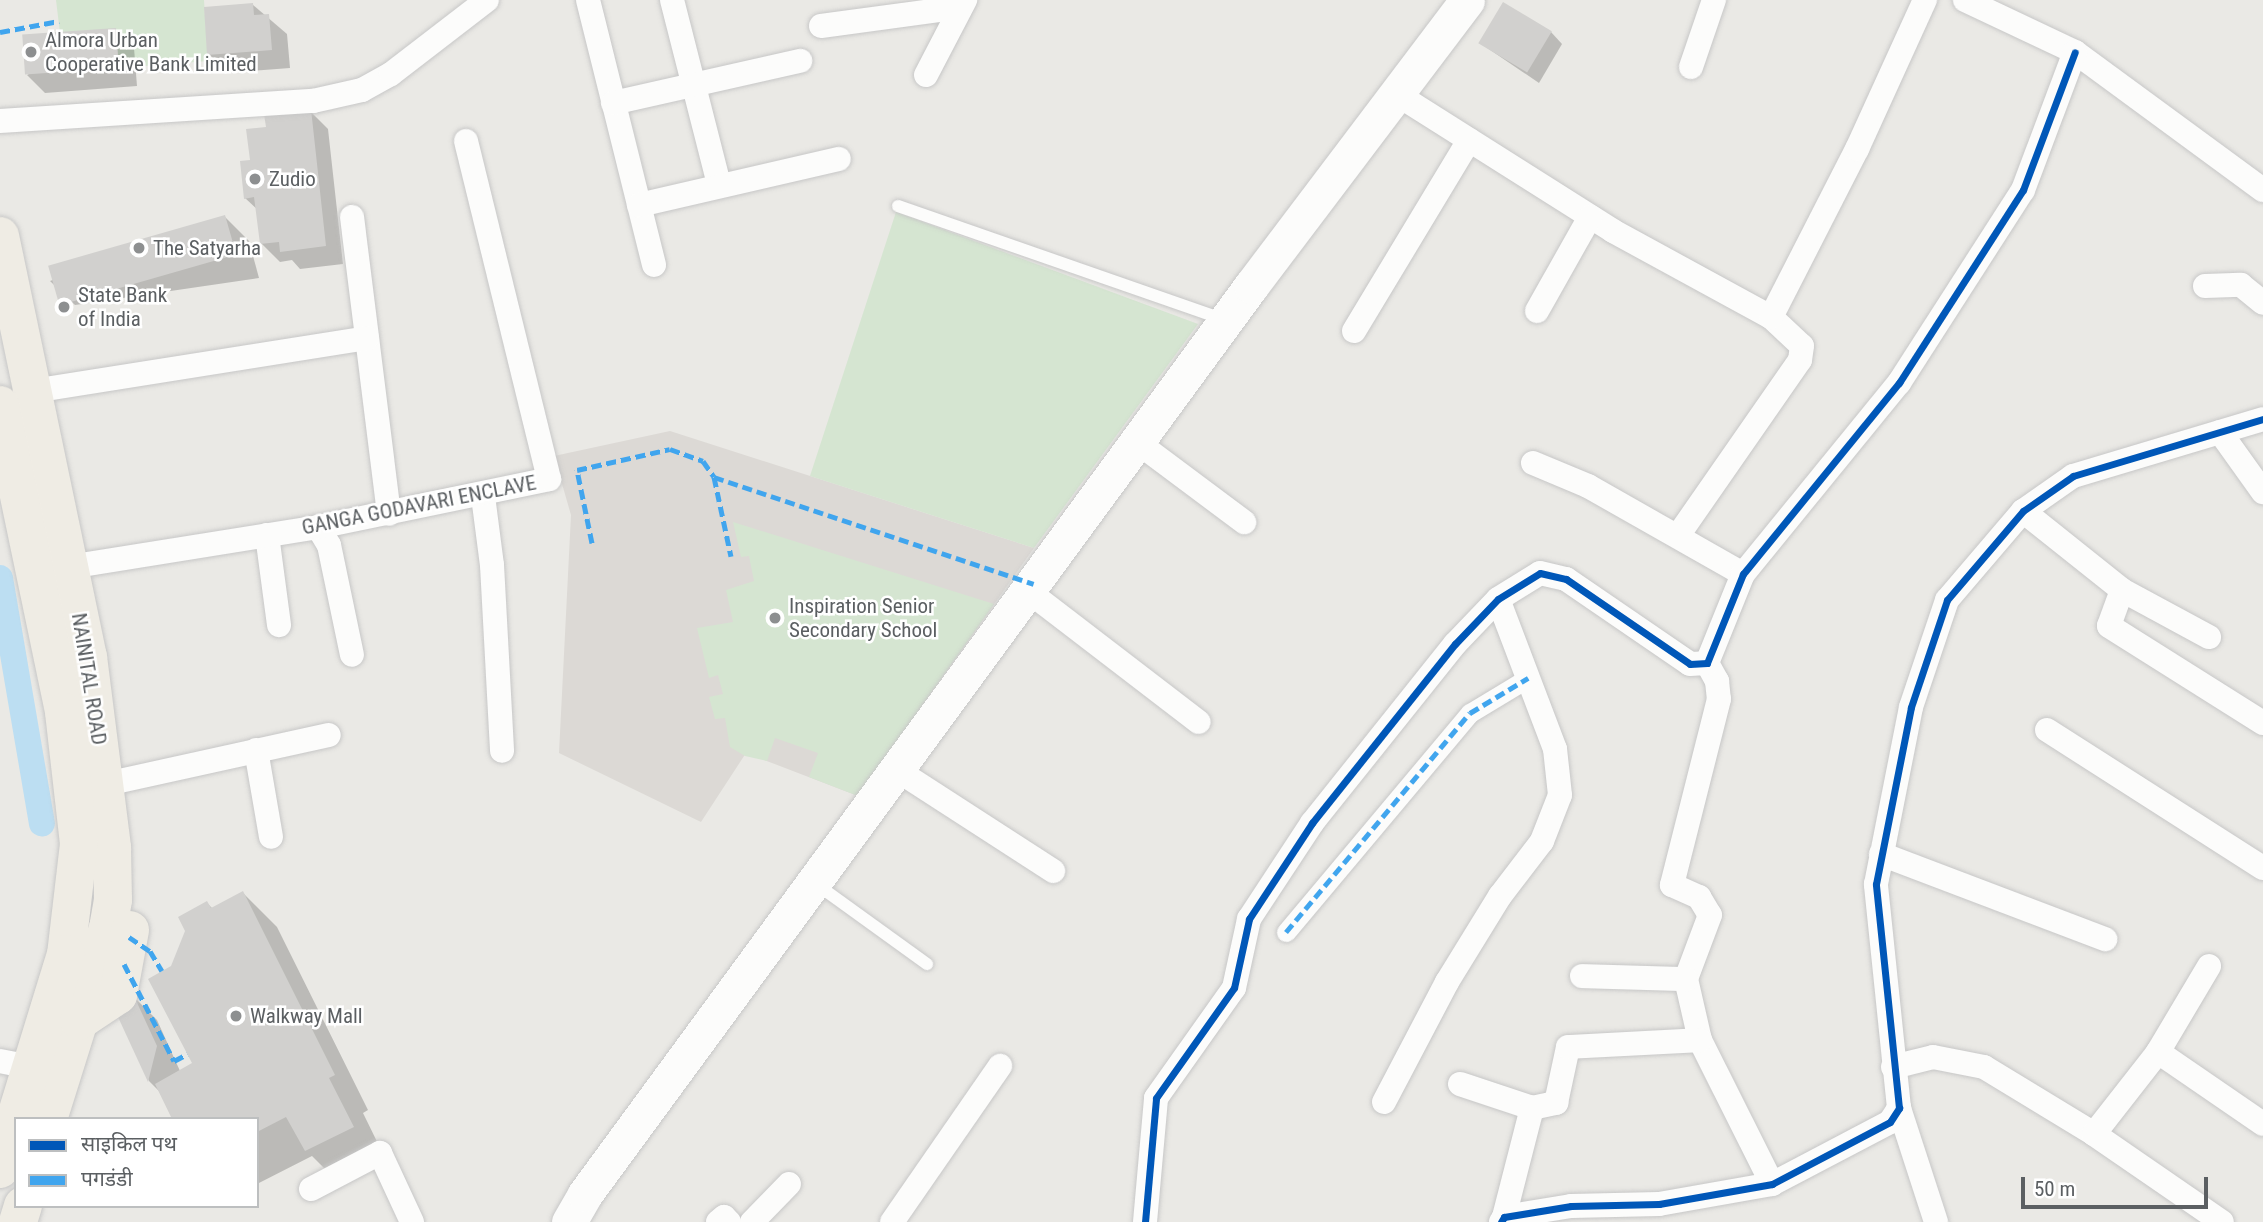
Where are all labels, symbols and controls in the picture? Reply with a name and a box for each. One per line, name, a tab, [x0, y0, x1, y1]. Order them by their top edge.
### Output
place label: Almora Urban Cooperative Bank Limited	[45, 27, 257, 77]
marker: Almora Urban Cooperative Bank Limited	[23, 44, 39, 60]
place label: Zudio	[269, 166, 316, 192]
marker: Zudio	[247, 171, 263, 187]
place label: The Satyarha	[153, 235, 261, 261]
marker: The Satyarha	[131, 240, 147, 256]
place label: State Bank of India	[78, 282, 167, 332]
marker: State Bank of India	[56, 299, 72, 315]
street label: GANGA GODAVARI ENCLAVE	[300, 470, 538, 540]
place label: Inspiration Senior Secondary School	[789, 593, 937, 643]
marker: Inspiration Senior Secondary School	[767, 610, 783, 626]
street label: NAINITAL ROAD	[66, 611, 112, 747]
place label: Walkway Mall	[250, 1003, 363, 1029]
marker: Walkway Mall	[228, 1008, 244, 1024]
legend	[14, 1117, 259, 1208]
text: साइकिल पथ	[81, 1132, 177, 1156]
scale bar	[2025, 1162, 2212, 1206]
text: पगडंडी	[81, 1167, 133, 1191]
text: 50 m	[2034, 1177, 2075, 1201]

